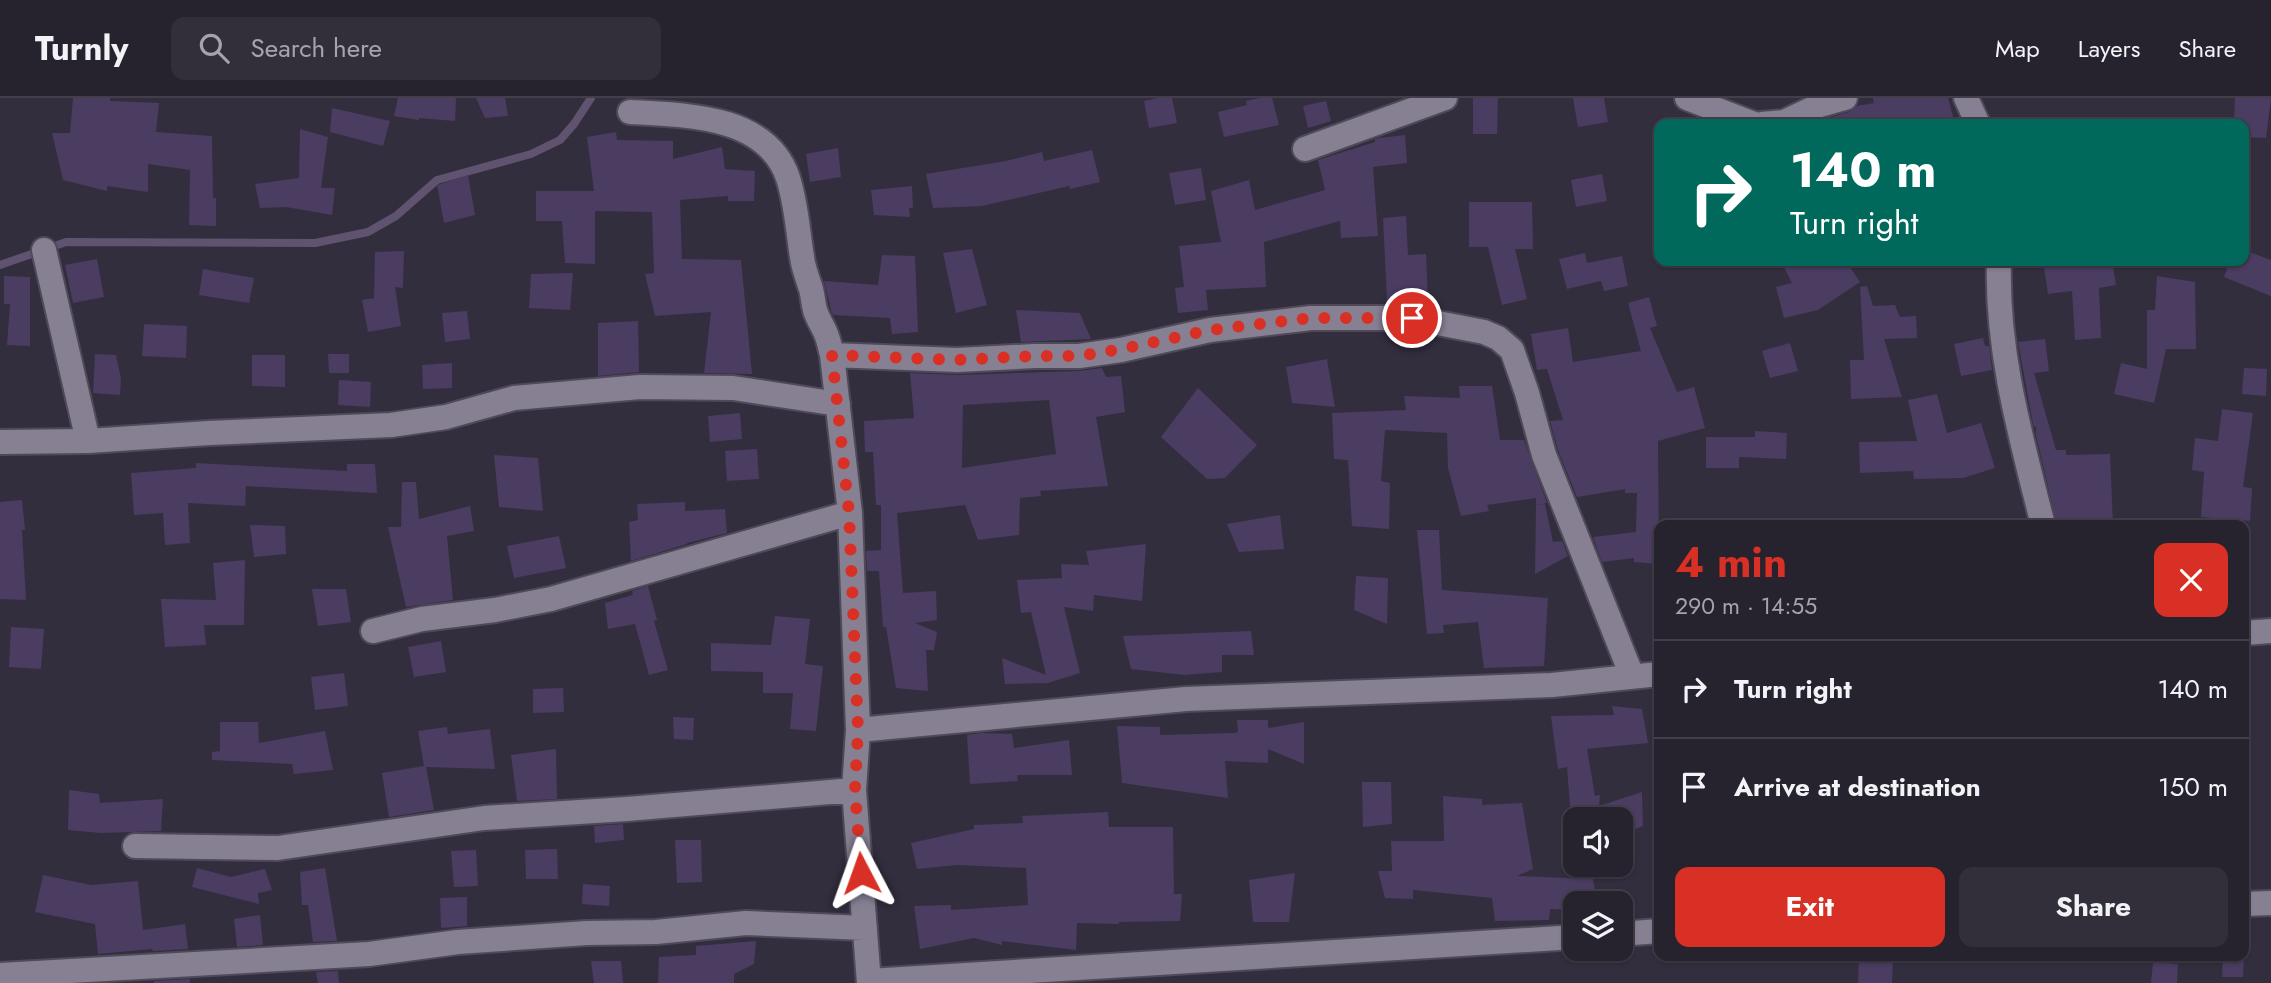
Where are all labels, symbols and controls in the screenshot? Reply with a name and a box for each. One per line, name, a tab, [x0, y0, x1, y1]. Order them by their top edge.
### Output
search box	[171, 17, 661, 80]
text: Turnly	[35, 25, 129, 72]
icon: search	[195, 29, 233, 67]
text: Search here	[251, 29, 382, 67]
text: Map	[1995, 31, 2040, 66]
text: Layers	[2078, 31, 2140, 66]
text: Share	[2178, 31, 2236, 66]
text: 140 m	[1790, 135, 1936, 205]
icon: right	[1675, 147, 1766, 238]
text: Turn right	[1790, 200, 1919, 246]
pin	[1382, 288, 1442, 348]
icon: arrive	[1393, 299, 1431, 337]
text: 4 min	[1675, 532, 1787, 593]
button: close	[2154, 543, 2228, 617]
text: 290 m · 14:55	[1675, 589, 1817, 623]
icon: right	[1675, 670, 1713, 708]
text: Turn right	[1734, 670, 1852, 708]
text: 140 m	[2157, 670, 2228, 708]
icon: arrive	[1675, 768, 1713, 806]
text: Arrive at destination	[1734, 768, 1981, 806]
text: 150 m	[2158, 768, 2228, 806]
map controls	[1563, 807, 1633, 961]
button: sound	[1563, 807, 1633, 877]
position arrow	[824, 836, 898, 910]
button: Exit	[1675, 867, 1945, 947]
button: Share	[1959, 867, 2228, 947]
button: layers	[1563, 891, 1633, 961]

